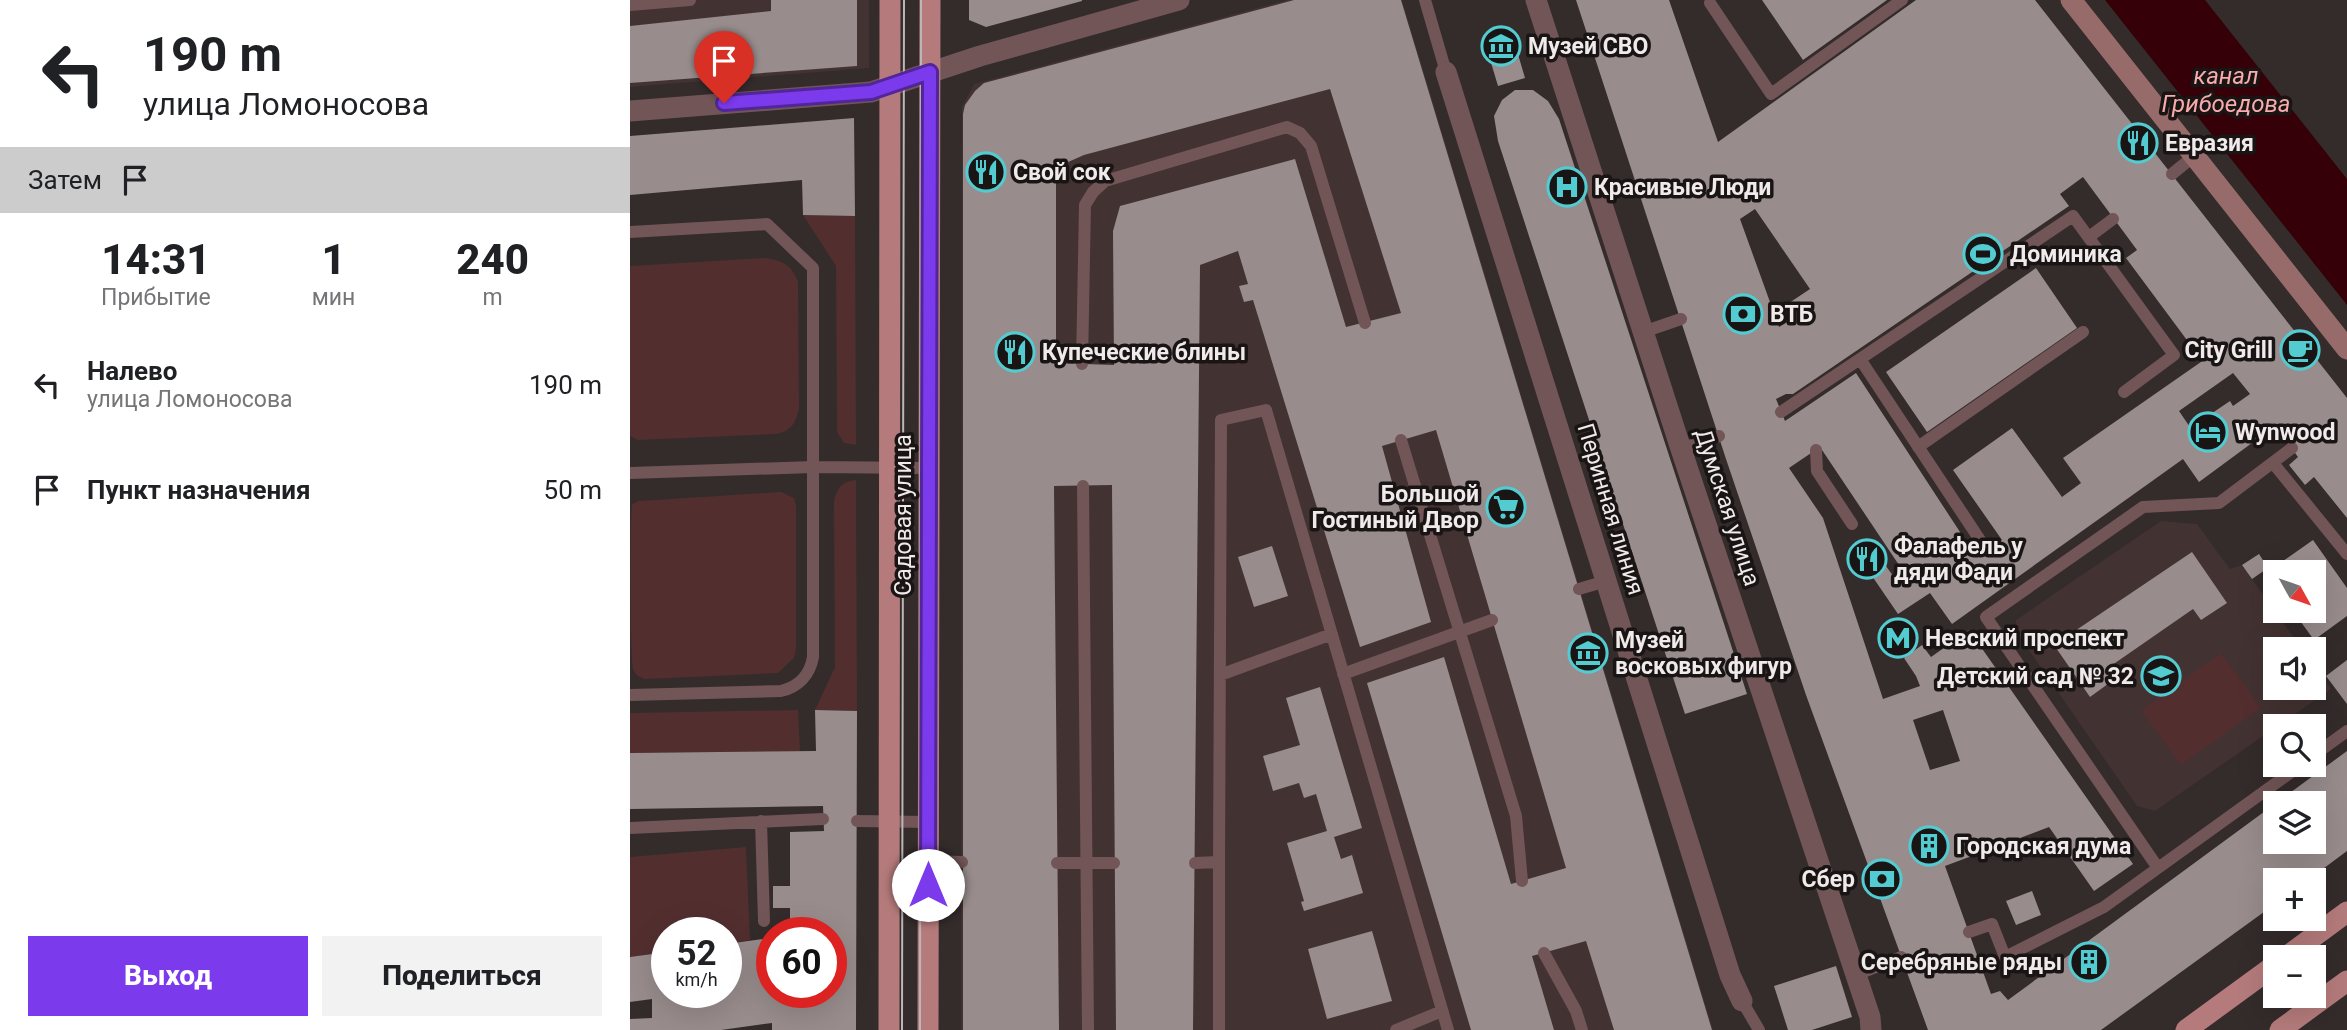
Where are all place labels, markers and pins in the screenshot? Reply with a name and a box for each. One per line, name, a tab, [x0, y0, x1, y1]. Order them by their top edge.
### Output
museum icon: Музей СВО	[1480, 25, 1522, 67]
pin	[694, 31, 754, 103]
place label: Музей СВО	[1528, 33, 1648, 60]
restaurant icon: Евразия	[2117, 122, 2159, 164]
place label: Евразия	[2165, 130, 2254, 157]
restaurant icon: Свой сок	[965, 151, 1007, 193]
place label: Свой сок	[1013, 159, 1111, 186]
hospital icon: Красивые Люди	[1546, 166, 1588, 208]
place label: Красивые Люди	[1594, 174, 1771, 201]
sports icon: Доминика	[1962, 233, 2004, 275]
place label: Доминика	[2010, 241, 2122, 268]
bank icon: ВТБ	[1722, 293, 1764, 335]
place label: ВТБ	[1770, 301, 1813, 328]
cafe icon: City Grill	[2279, 329, 2321, 371]
restaurant icon: Купеческие блины	[994, 331, 1036, 373]
place label: City Grill	[2184, 337, 2273, 364]
place label: Купеческие блины	[1042, 339, 1246, 366]
hotel icon: Wynwood	[2187, 411, 2229, 453]
place label: Wynwood	[2235, 419, 2335, 446]
place label: Большой Гостиный Двор	[1311, 481, 1479, 534]
supermarket icon: Большой Гостиный Двор	[1485, 486, 1527, 528]
place label: Фалафель у дяди Фади	[1894, 533, 2023, 586]
restaurant icon: Фалафель у дяди Фади	[1846, 538, 1888, 580]
metro station icon: Невский проспект	[1877, 617, 1919, 659]
place label: Невский проспект	[1925, 625, 2125, 652]
place label: Музей восковых фигур	[1615, 627, 1792, 680]
museum icon: Музей восковых фигур	[1567, 632, 1609, 674]
school or university icon: Детский сад № 32	[2140, 655, 2182, 697]
place label: Детский сад № 32	[1937, 663, 2134, 690]
building icon: Городская дума	[1908, 825, 1950, 867]
place label: Городская дума	[1956, 833, 2131, 860]
bank icon: Сбер	[1861, 858, 1903, 900]
place label: Сбер	[1801, 866, 1855, 893]
building icon: Серебряные ряды	[2068, 941, 2110, 983]
place label: Серебряные ряды	[1861, 949, 2062, 976]

